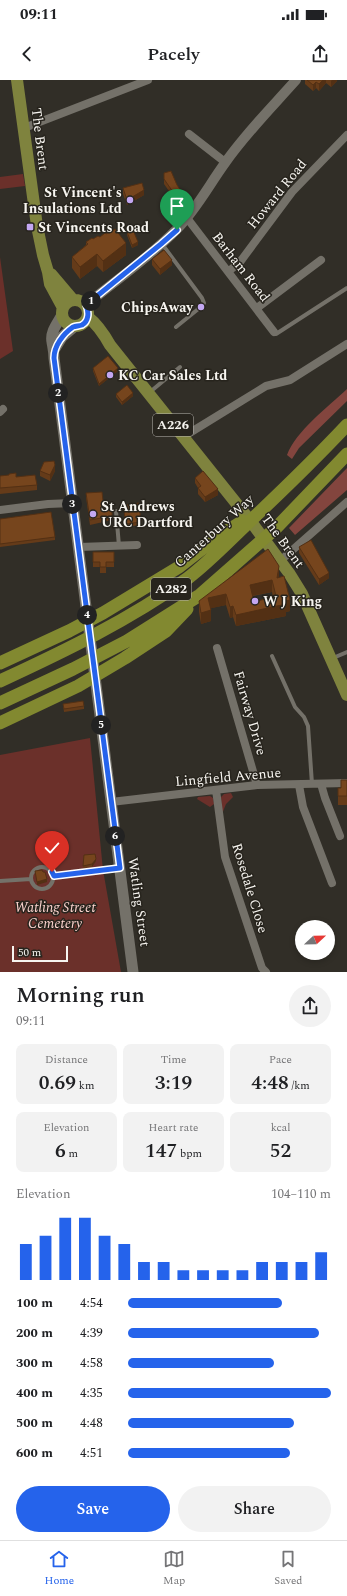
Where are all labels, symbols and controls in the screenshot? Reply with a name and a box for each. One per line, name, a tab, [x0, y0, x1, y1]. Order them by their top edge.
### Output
text: 09:11	[20, 3, 58, 26]
text: Pacely	[147, 41, 200, 68]
icon: back	[16, 43, 38, 65]
icon: share	[309, 43, 331, 65]
street label: The Brent	[26, 107, 54, 171]
street label: Howard Road	[242, 154, 312, 234]
place label: St Vincent's Insulations Ltd	[23, 182, 122, 219]
pin	[160, 189, 194, 230]
marker: St Vincent's Insulations Ltd	[125, 195, 135, 205]
icon: arrive	[166, 195, 188, 217]
place label: St Vincents Road	[38, 217, 149, 238]
marker: St Vincents Road	[25, 222, 35, 232]
street label: Barham Road	[207, 228, 275, 307]
pin: 1	[81, 291, 101, 311]
text: 1	[88, 292, 94, 309]
place label: ChipsAway	[121, 297, 194, 318]
marker: ChipsAway	[196, 302, 206, 312]
place label: KC Car Sales Ltd	[118, 365, 228, 386]
marker: KC Car Sales Ltd	[105, 370, 115, 380]
pin: 2	[48, 383, 68, 403]
text: 2	[55, 384, 61, 401]
road number: A226	[153, 414, 193, 436]
street label: Canterbury Way	[169, 489, 259, 573]
pin: 3	[62, 494, 82, 514]
text: 3	[69, 495, 75, 512]
place label: St Andrews URC Dartford	[101, 496, 193, 533]
marker: St Andrews URC Dartford	[88, 509, 98, 519]
street label: The Brent	[256, 510, 310, 572]
road number: A282	[151, 578, 191, 600]
place label: W J King	[263, 591, 322, 612]
marker: W J King	[250, 596, 260, 606]
pin: 4	[77, 605, 97, 625]
text: 4	[84, 606, 90, 623]
street label: Fairway Drive	[228, 668, 272, 758]
pin: 5	[91, 715, 111, 735]
text: 5	[98, 716, 104, 733]
street label: Lingfield Avenue	[174, 762, 282, 792]
pin: 6	[105, 826, 125, 846]
text: 6	[112, 827, 118, 844]
pin	[35, 831, 69, 872]
icon: check	[41, 837, 63, 859]
street label: Rosedale Close	[226, 840, 274, 936]
street label: Watling Street	[122, 856, 156, 948]
park label: Watling Street Cemetery	[14, 897, 96, 934]
north arrow	[295, 920, 335, 960]
map controls	[295, 920, 335, 960]
scale bar	[12, 944, 68, 963]
text: 50 m	[18, 944, 41, 961]
text: Morning run	[16, 979, 145, 1012]
button: share	[289, 985, 331, 1027]
text: 09:11	[16, 1011, 45, 1031]
text: Distance	[45, 1051, 88, 1068]
text: Time	[161, 1051, 186, 1068]
text: Pace	[269, 1051, 292, 1068]
text: 0.69	[39, 1068, 76, 1098]
text: 3:19	[155, 1068, 192, 1098]
text: 4:48	[251, 1068, 289, 1098]
text: km	[76, 1077, 94, 1094]
text: /km	[289, 1077, 310, 1094]
text: Elevation	[43, 1119, 90, 1136]
text: Heart rate	[149, 1119, 198, 1136]
text: kcal	[271, 1119, 290, 1136]
text: 6	[55, 1136, 66, 1166]
text: 147	[145, 1136, 177, 1166]
text: 52	[270, 1136, 291, 1166]
text: m	[66, 1145, 78, 1162]
text: bpm	[177, 1145, 202, 1162]
text: Elevation	[16, 1184, 70, 1204]
text: 104–110 m	[271, 1184, 331, 1204]
text: 100 m	[16, 1293, 53, 1313]
text: 4:54	[80, 1293, 103, 1313]
text: 200 m	[16, 1323, 53, 1343]
text: 4:39	[80, 1323, 103, 1343]
text: 300 m	[16, 1353, 53, 1373]
text: 4:58	[80, 1353, 103, 1373]
text: 400 m	[16, 1383, 53, 1403]
text: 4:35	[80, 1383, 103, 1403]
text: 500 m	[16, 1413, 53, 1433]
text: 4:48	[80, 1413, 103, 1433]
text: 600 m	[16, 1443, 53, 1463]
text: 4:51	[80, 1443, 103, 1463]
button: Save	[16, 1486, 170, 1532]
button: Share	[178, 1486, 331, 1532]
tab: Home	[44, 1548, 74, 1589]
tab: Map	[163, 1548, 185, 1589]
tab: Saved	[274, 1548, 302, 1589]

